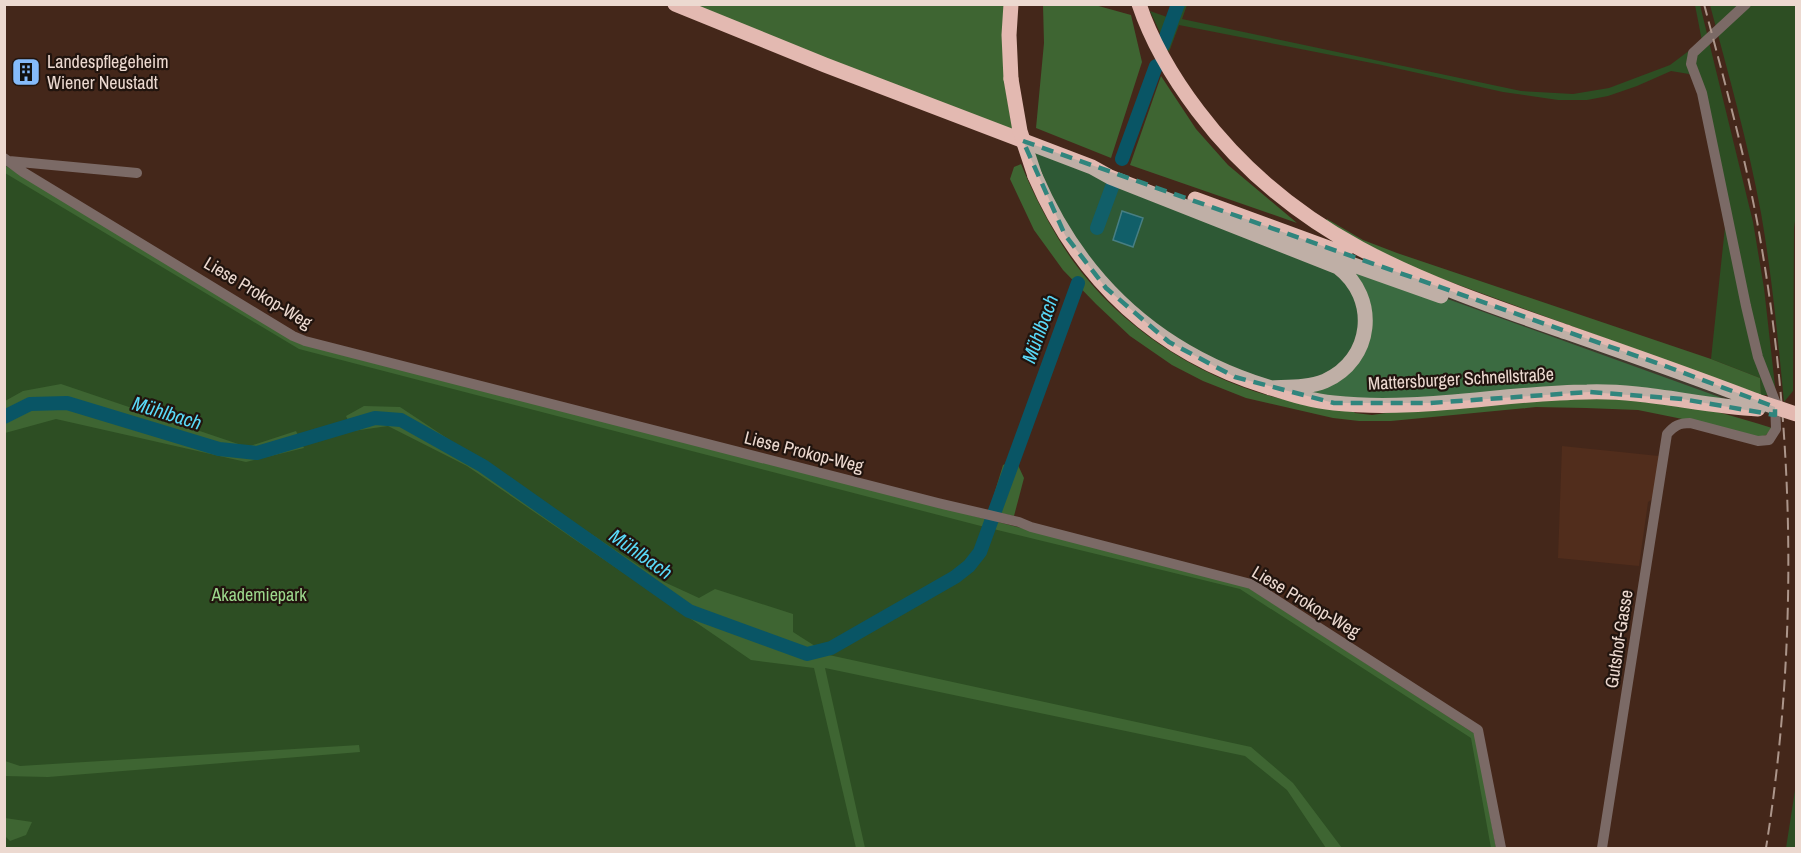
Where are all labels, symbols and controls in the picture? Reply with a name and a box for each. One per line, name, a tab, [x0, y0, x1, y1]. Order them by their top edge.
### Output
place label: Landespflegeheim Wiener Neustadt	[47, 49, 168, 95]
building icon: Landespflegeheim Wiener Neustadt	[10, 56, 42, 88]
street label: Liese Prokop-Weg	[200, 250, 318, 335]
water label: Mühlbach	[1015, 291, 1064, 367]
street label: Mattersburger Schnellstraße	[1367, 361, 1555, 396]
water label: Mühlbach	[129, 389, 205, 436]
street label: Liese Prokop-Weg	[742, 425, 867, 479]
water label: Mühlbach	[604, 522, 678, 585]
street label: Liese Prokop-Weg	[1248, 559, 1366, 644]
park label: Akademiepark	[210, 582, 307, 607]
street label: Gutshof-Gasse	[1598, 588, 1639, 690]

